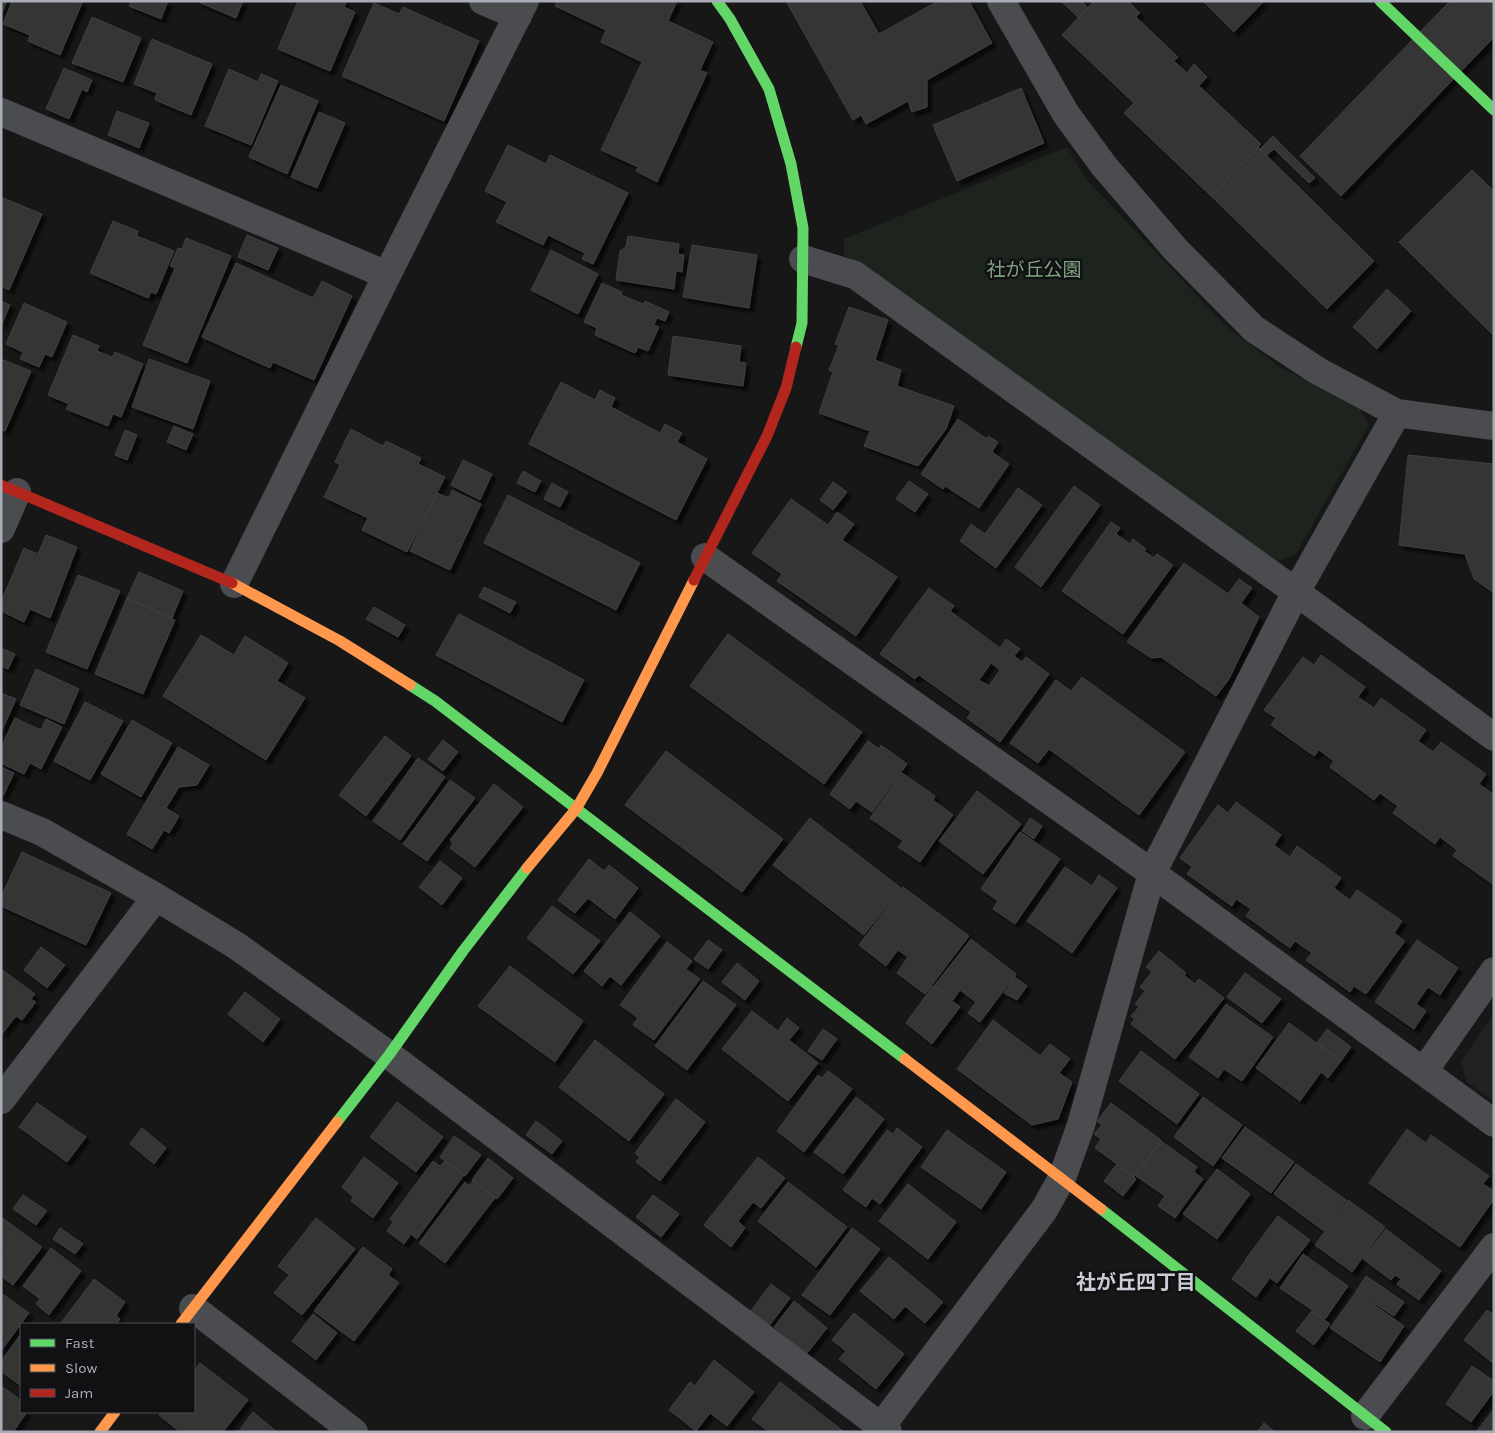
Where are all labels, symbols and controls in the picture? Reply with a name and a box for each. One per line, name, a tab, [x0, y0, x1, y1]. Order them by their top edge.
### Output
park label: 社が丘公園	[986, 259, 1082, 281]
district label: 社が丘四丁目	[1076, 1271, 1196, 1294]
legend	[20, 1323, 195, 1413]
text: Fast	[65, 1334, 95, 1352]
text: Slow	[65, 1359, 97, 1377]
text: Jam	[65, 1384, 93, 1402]

